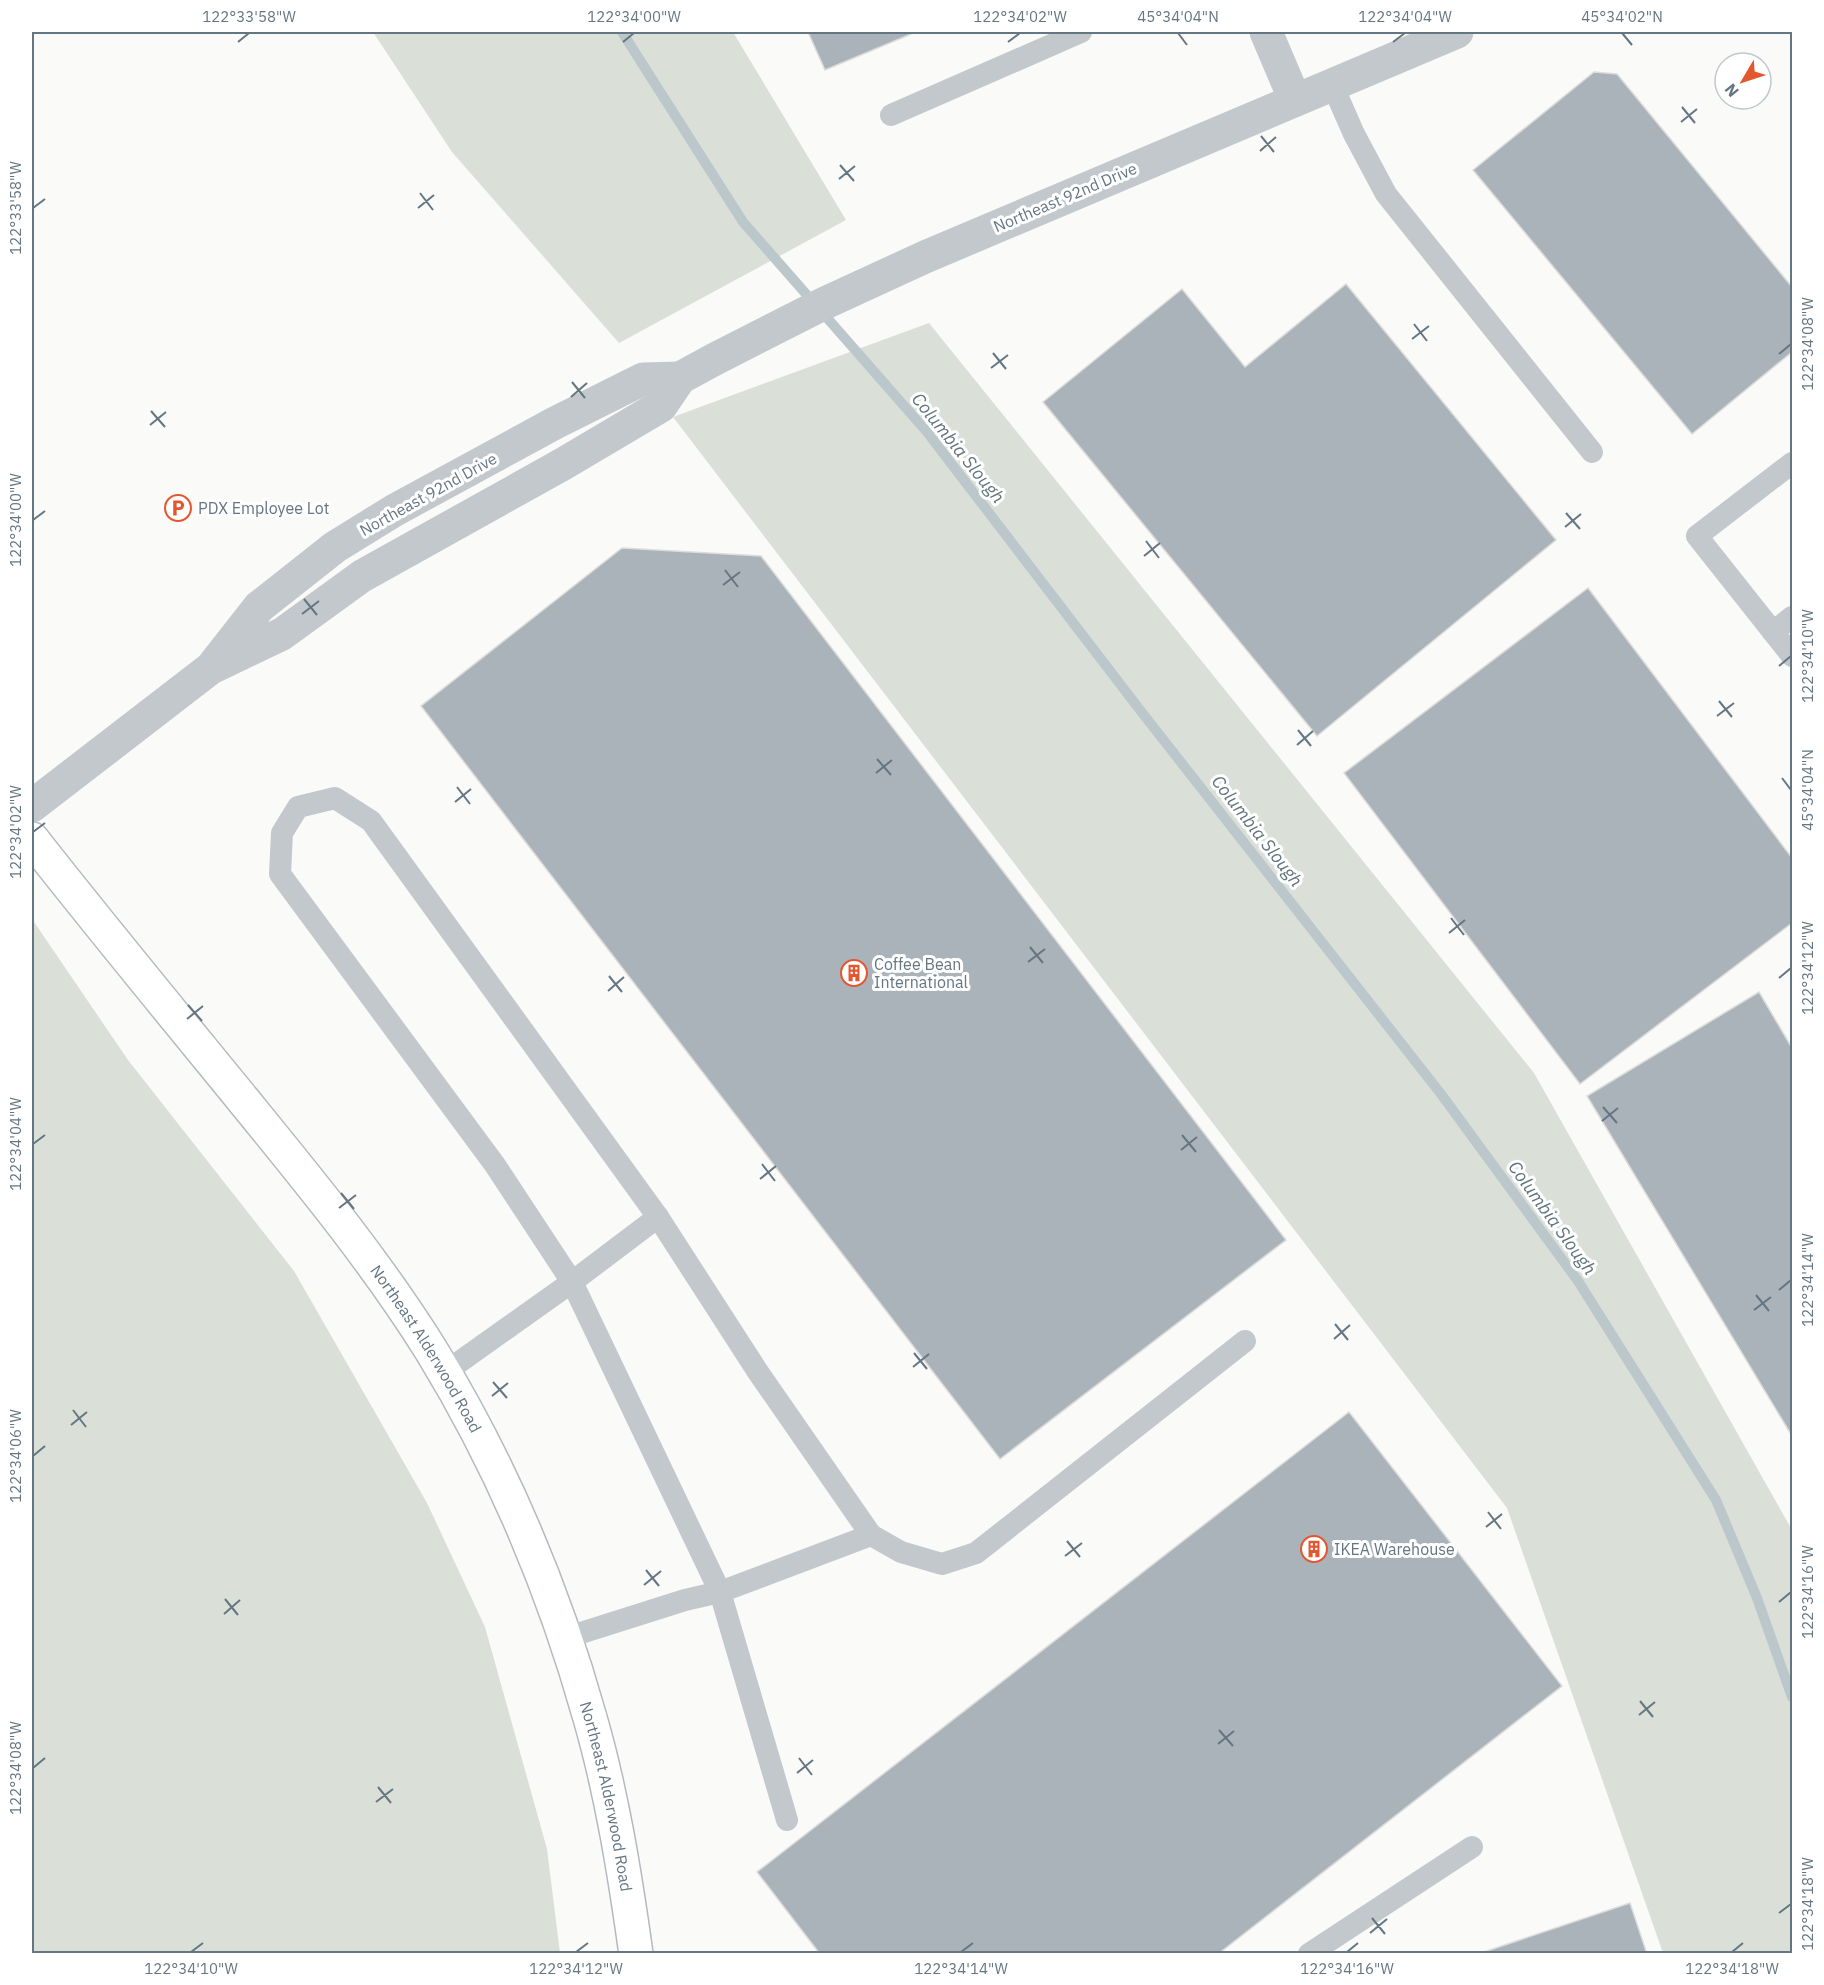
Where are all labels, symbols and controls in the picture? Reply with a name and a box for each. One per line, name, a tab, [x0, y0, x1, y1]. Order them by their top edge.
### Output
text: 122°33'58"W	[202, 7, 296, 26]
text: 122°34'00"W	[587, 7, 681, 26]
text: 122°34'02"W	[973, 7, 1067, 26]
text: 45°34'04"N	[1137, 7, 1219, 26]
text: 122°34'04"W	[1358, 7, 1452, 26]
text: 45°34'02"N	[1581, 7, 1663, 26]
north arrow	[1713, 51, 1773, 111]
text: N	[1720, 80, 1743, 101]
street label: Northeast 92nd Drive	[990, 158, 1140, 236]
text: 122°33'58"W	[6, 161, 25, 255]
text: 122°34'08"W	[1798, 297, 1817, 391]
water label: Columbia Slough	[907, 388, 1010, 507]
street label: Northeast 92nd Drive	[356, 448, 500, 540]
text: 122°34'00"W	[6, 473, 25, 567]
parking icon: PDX Employee Lot	[163, 493, 193, 523]
place label: PDX Employee Lot	[198, 498, 329, 518]
text: 122°34'10"W	[1798, 609, 1817, 703]
text: 45°34'04"N	[1798, 749, 1817, 831]
water label: Columbia Slough	[1207, 770, 1308, 891]
text: 122°34'02"W	[6, 785, 25, 879]
text: 122°34'12"W	[1798, 921, 1817, 1015]
place label: Coffee Bean International	[874, 954, 968, 992]
building icon: Coffee Bean International	[839, 958, 869, 988]
text: 122°34'04"W	[6, 1097, 25, 1191]
water label: Columbia Slough	[1503, 1156, 1601, 1279]
text: 122°34'14"W	[1798, 1233, 1817, 1327]
street label: Northeast Alderwood Road	[366, 1261, 486, 1436]
text: 122°34'06"W	[6, 1409, 25, 1503]
building icon: IKEA Warehouse	[1299, 1534, 1329, 1564]
place label: IKEA Warehouse	[1334, 1539, 1455, 1559]
text: 122°34'16"W	[1798, 1545, 1817, 1639]
street label: Northeast Alderwood Road	[576, 1699, 637, 1893]
text: 122°34'08"W	[6, 1721, 25, 1815]
text: 122°34'18"W	[1798, 1857, 1817, 1951]
text: 122°34'10"W	[144, 1959, 238, 1978]
text: 122°34'12"W	[529, 1959, 623, 1978]
text: 122°34'14"W	[914, 1959, 1008, 1978]
text: 122°34'16"W	[1300, 1959, 1394, 1978]
text: 122°34'18"W	[1685, 1959, 1779, 1978]

